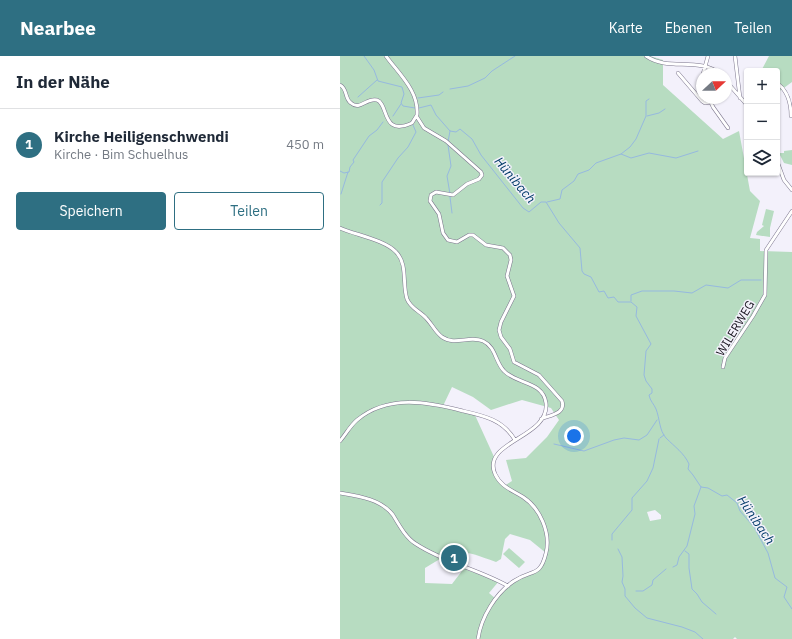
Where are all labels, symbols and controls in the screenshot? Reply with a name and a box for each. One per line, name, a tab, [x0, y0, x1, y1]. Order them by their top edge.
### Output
text: Nearbee	[20, 16, 96, 40]
text: Karte	[609, 19, 643, 37]
text: Ebenen	[665, 19, 712, 37]
text: Teilen	[734, 19, 772, 37]
north arrow	[696, 68, 732, 104]
map controls	[744, 68, 780, 176]
button: +	[744, 68, 780, 104]
text: In der Nähe	[16, 71, 110, 93]
button: −	[744, 104, 780, 140]
text: Kirche Heiligenschwendi	[54, 127, 229, 146]
text: 1	[25, 136, 33, 153]
text: 450 m	[286, 136, 324, 153]
button: layers	[744, 140, 780, 176]
text: Kirche · Bim Schuelhus	[54, 146, 188, 163]
water label: Hünibach	[491, 153, 539, 207]
button: Speichern	[16, 192, 166, 230]
button: Teilen	[174, 192, 324, 230]
street label: WILERWEG	[713, 298, 757, 358]
your location	[564, 426, 584, 446]
water label: Hünibach	[733, 492, 779, 548]
pin: 1	[441, 543, 467, 573]

